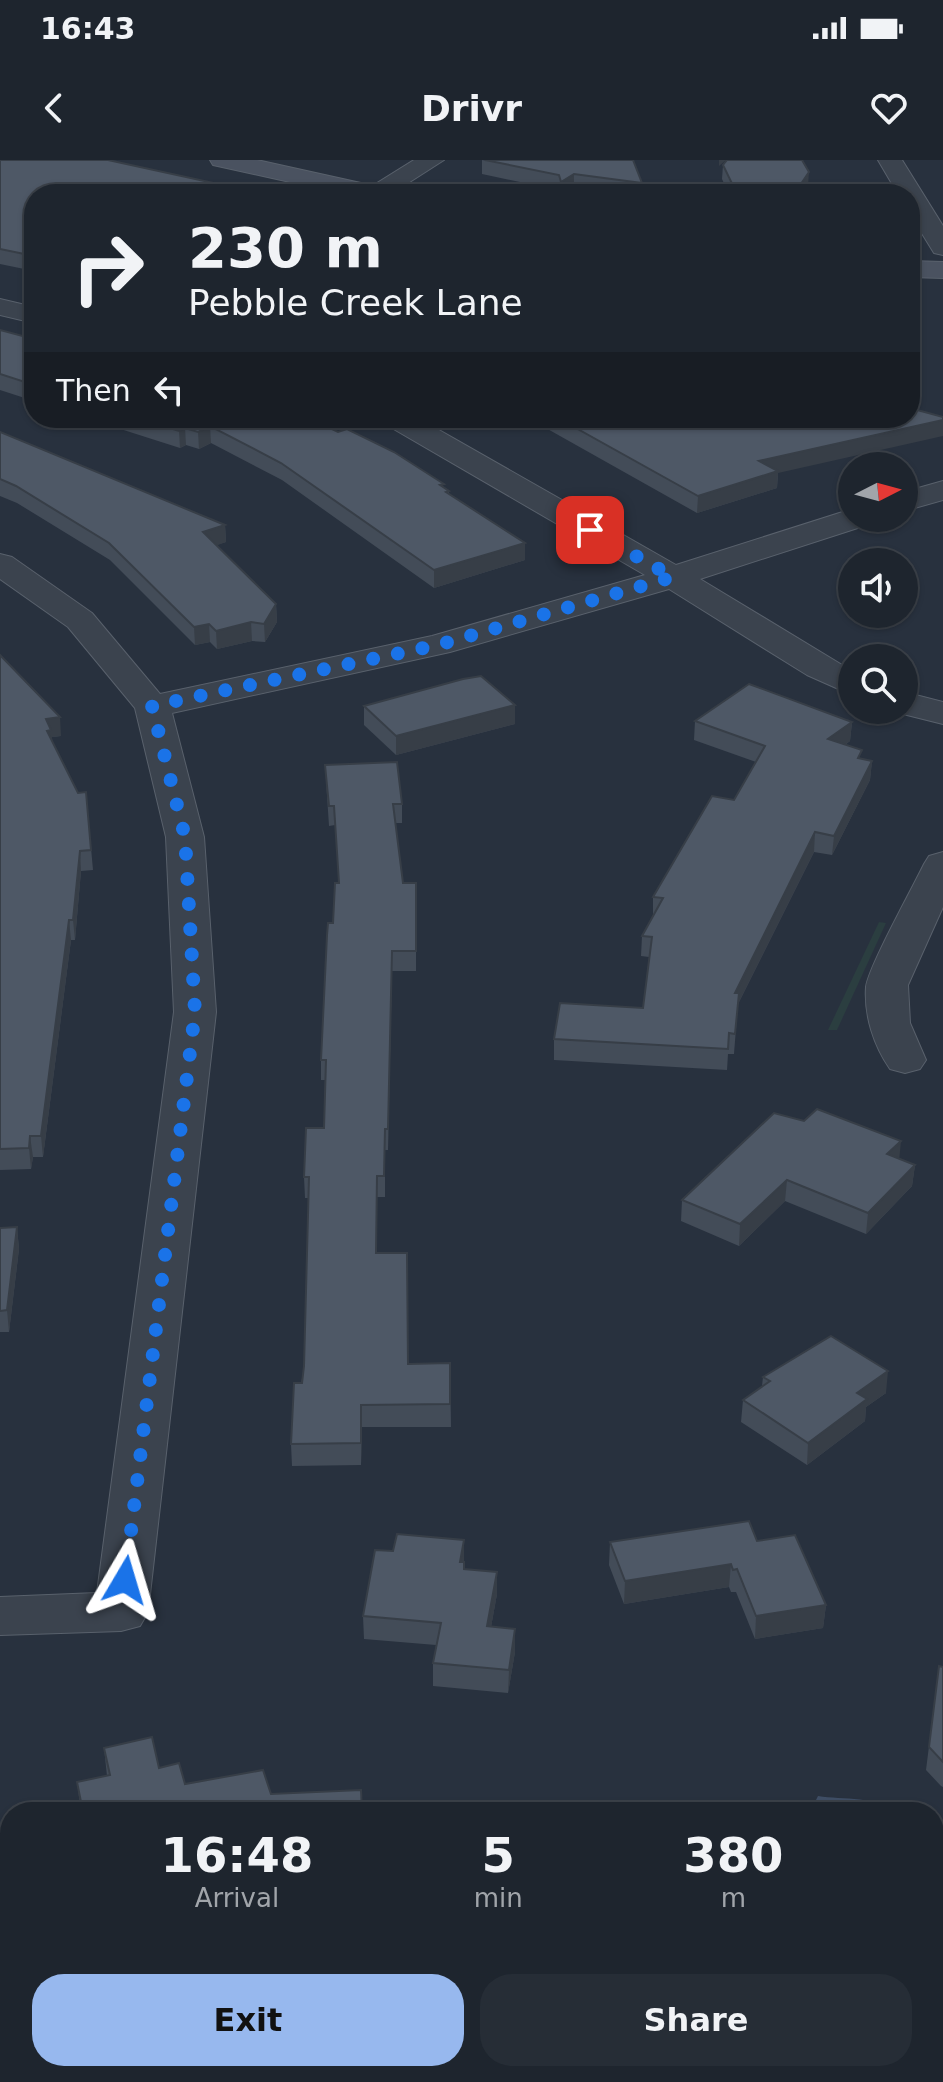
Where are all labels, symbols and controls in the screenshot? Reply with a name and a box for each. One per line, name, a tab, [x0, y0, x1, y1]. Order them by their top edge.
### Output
text: 16:43	[40, 11, 136, 46]
icon: back	[32, 86, 76, 130]
icon: heart	[867, 86, 911, 130]
text: Drivr	[421, 88, 522, 129]
text: 230 m	[188, 215, 383, 280]
icon: right	[56, 216, 160, 320]
text: Pebble Creek Lane	[188, 282, 523, 323]
icon: left	[147, 368, 191, 412]
text: Then	[56, 373, 131, 408]
north arrow	[838, 452, 918, 532]
map controls	[838, 452, 918, 724]
pin	[556, 496, 624, 564]
icon: arrive	[568, 508, 612, 552]
button: sound	[838, 548, 918, 628]
button: search	[838, 644, 918, 724]
position arrow	[83, 1538, 167, 1622]
text: 16:48	[160, 1827, 313, 1883]
text: 5	[482, 1827, 515, 1883]
text: 380	[683, 1827, 783, 1883]
text: Arrival	[195, 1883, 279, 1913]
text: min	[474, 1883, 523, 1913]
text: m	[721, 1883, 746, 1913]
button: Exit	[32, 1974, 464, 2066]
button: Share	[480, 1974, 912, 2066]

